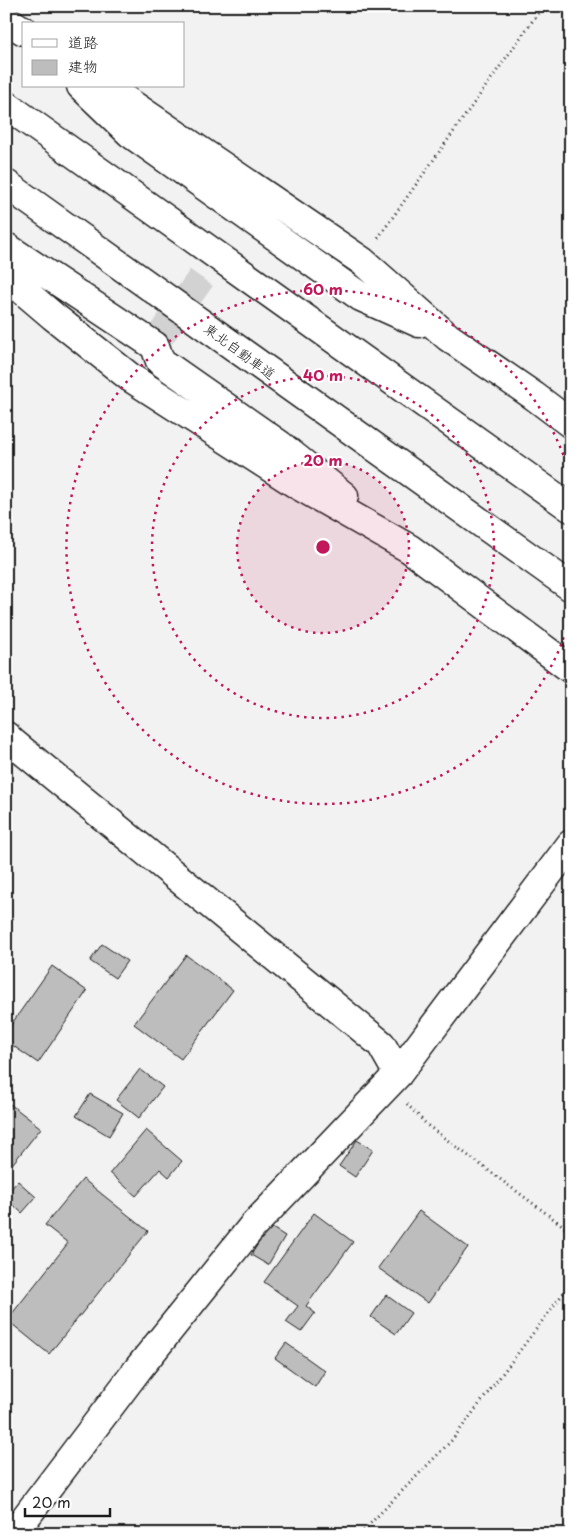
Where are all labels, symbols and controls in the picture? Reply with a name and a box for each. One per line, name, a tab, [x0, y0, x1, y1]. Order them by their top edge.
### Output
legend	[22, 22, 185, 88]
text: 道路	[68, 30, 98, 53]
text: 建物	[68, 54, 98, 77]
text: 60 m	[303, 277, 343, 300]
street label: 東北自動車道	[200, 318, 280, 384]
text: 40 m	[303, 363, 343, 386]
text: 20 m	[304, 448, 342, 471]
centre of rings	[314, 538, 332, 556]
scale bar	[25, 1485, 110, 1517]
text: 20 m	[32, 1490, 71, 1513]

